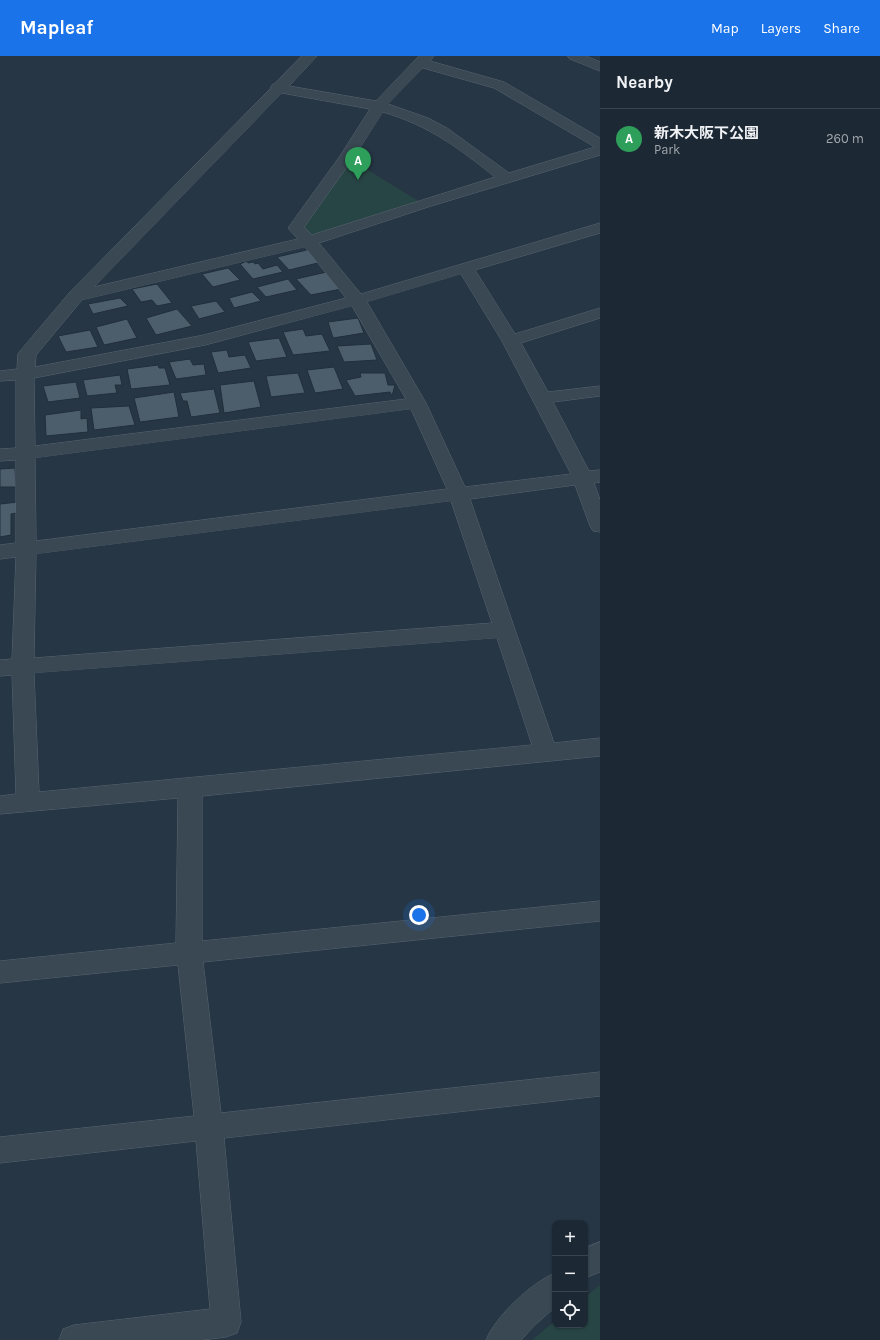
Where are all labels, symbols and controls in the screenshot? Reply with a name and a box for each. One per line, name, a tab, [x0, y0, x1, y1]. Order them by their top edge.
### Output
text: Mapleaf	[20, 17, 93, 39]
text: Map	[711, 20, 739, 37]
text: Layers	[761, 20, 801, 37]
text: Share	[823, 20, 860, 37]
text: Nearby	[616, 72, 673, 92]
text: 新木大阪下公園	[654, 124, 759, 142]
text: A	[625, 131, 633, 146]
text: 260 m	[826, 131, 864, 146]
text: Park	[654, 142, 680, 157]
pin: A	[345, 147, 371, 180]
your location	[409, 905, 429, 925]
map controls	[552, 1220, 588, 1328]
button: +	[552, 1220, 588, 1256]
button: −	[552, 1256, 588, 1292]
button: locate	[552, 1292, 588, 1328]

